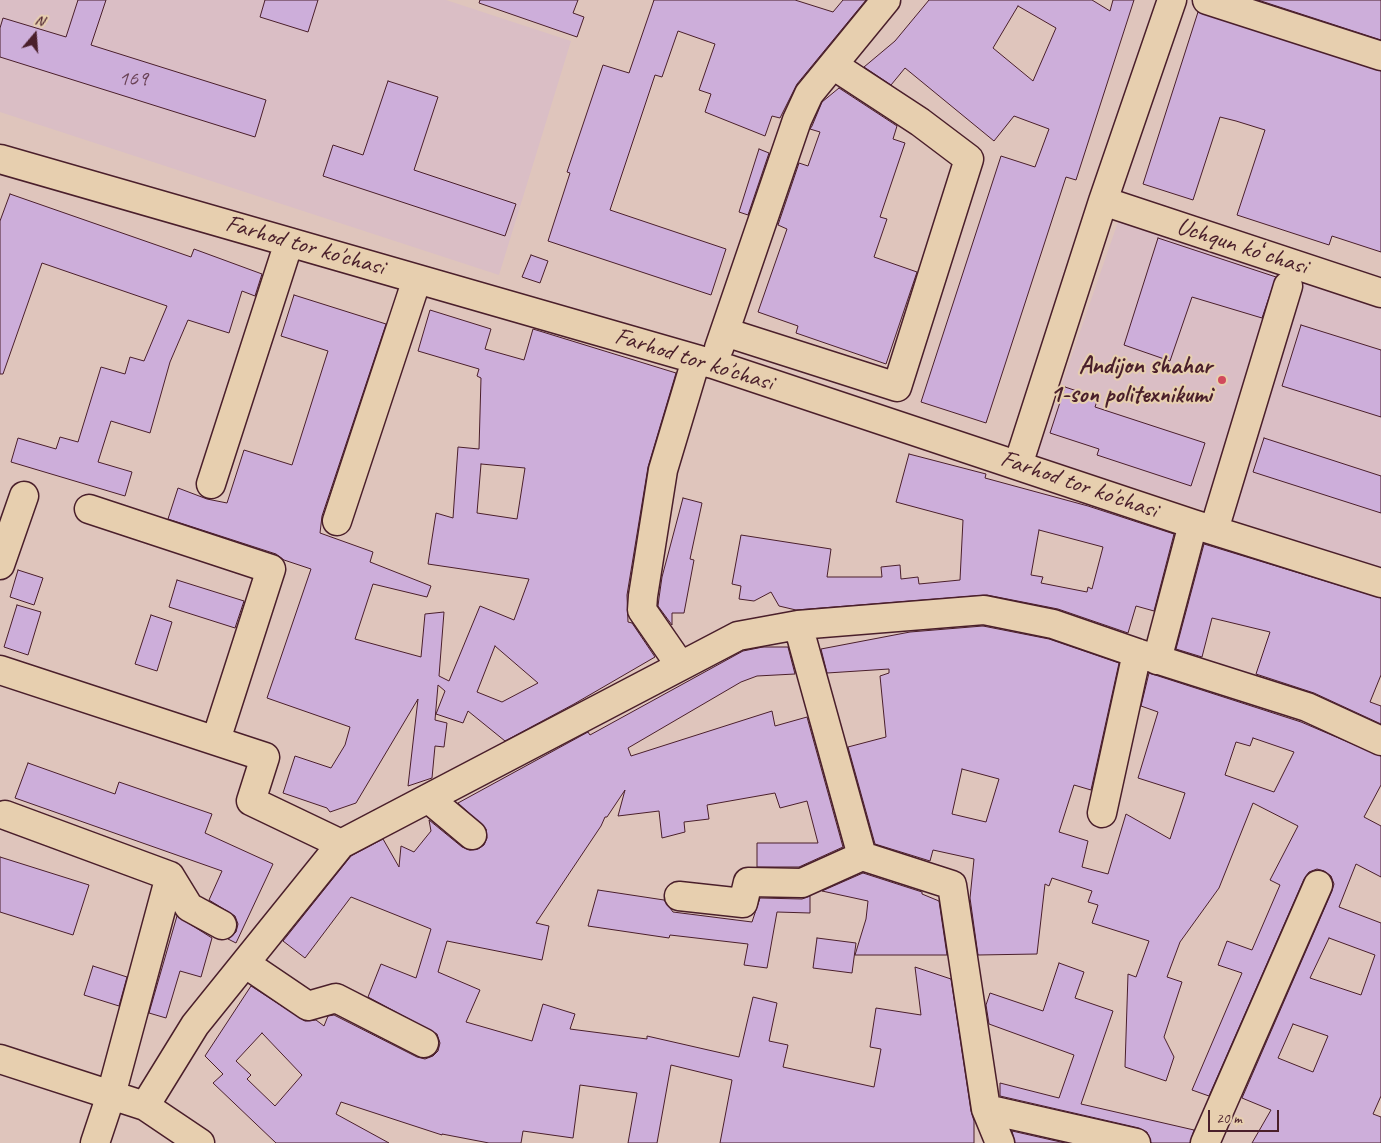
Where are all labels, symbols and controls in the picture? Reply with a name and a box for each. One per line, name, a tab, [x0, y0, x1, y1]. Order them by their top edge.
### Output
north arrow	[10, 10, 60, 60]
text: N	[33, 11, 47, 30]
house number: 169	[118, 66, 148, 92]
street label: Farhod tor ko'chasi	[222, 209, 388, 283]
street label: Uchqun koʻchasi	[1173, 212, 1311, 282]
street label: Farhod tor ko'chasi	[611, 322, 777, 398]
place label: Andijon shahar 1-son politexnikumi	[1050, 351, 1212, 410]
marker: Andijon shahar 1-son politexnikumi	[1216, 374, 1228, 386]
street label: Farhod tor ko'chasi	[996, 444, 1162, 526]
scale bar	[1211, 1100, 1282, 1132]
text: 20 m	[1216, 1109, 1242, 1128]

